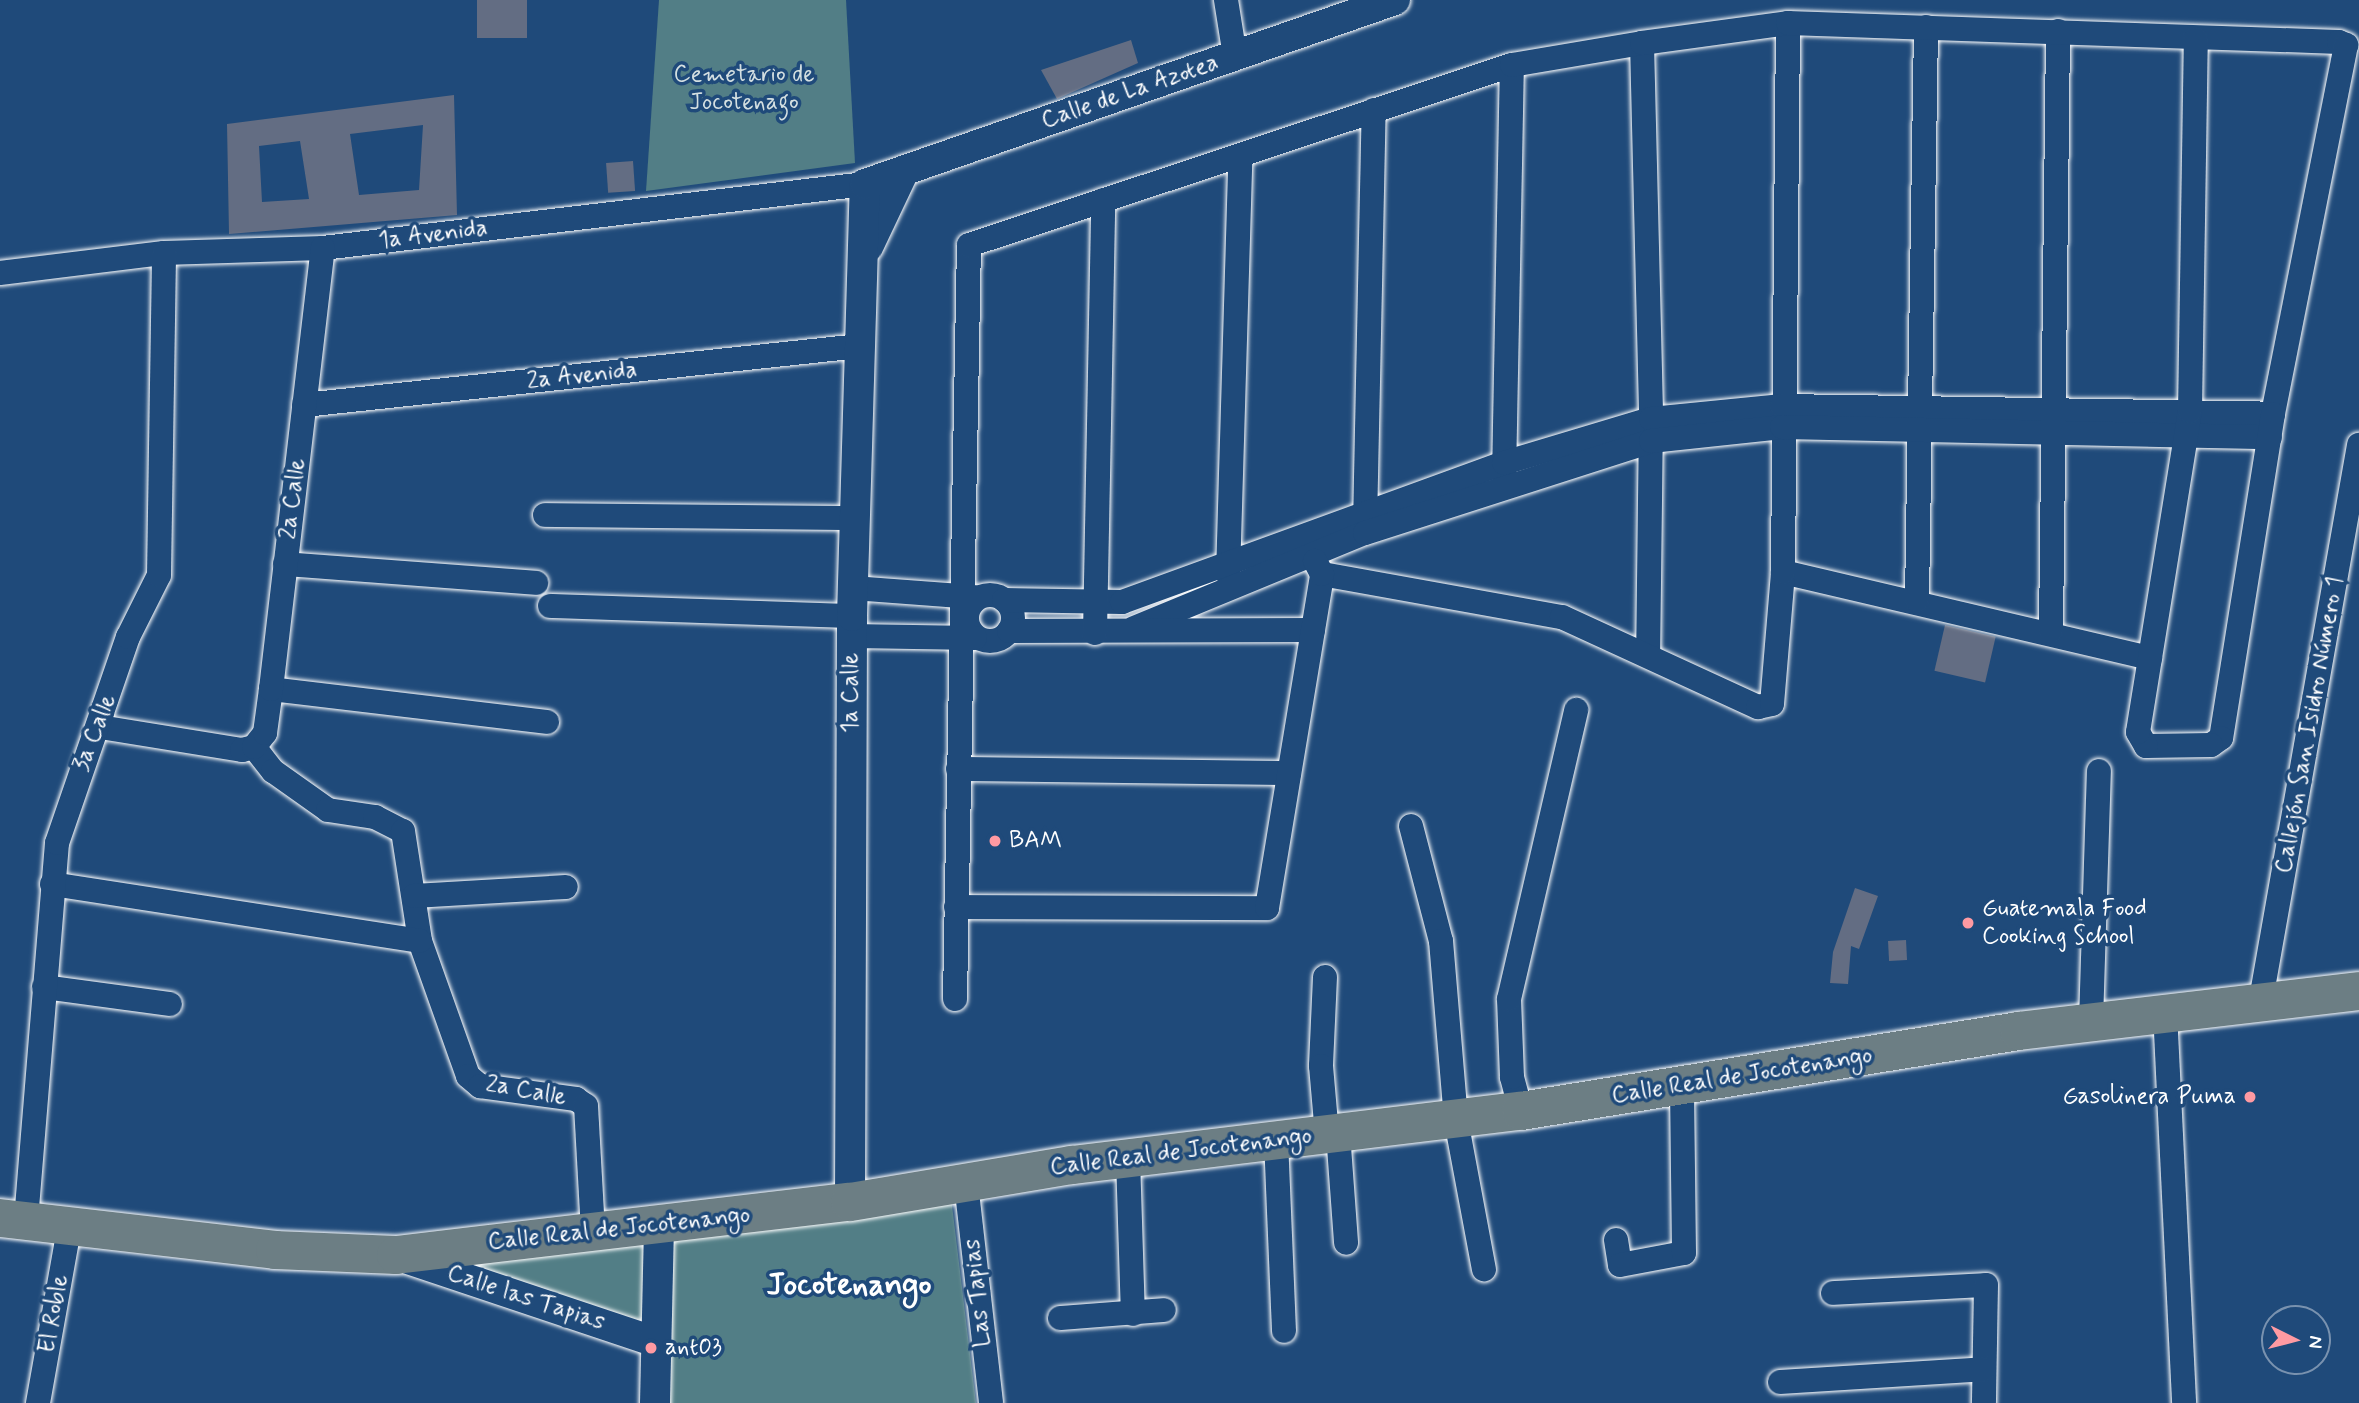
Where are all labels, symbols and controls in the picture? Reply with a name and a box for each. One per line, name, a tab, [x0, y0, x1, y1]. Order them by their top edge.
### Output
street label: Calle de La Azotea	[1036, 48, 1224, 136]
park label: Cemetario de Jocotenago	[673, 61, 815, 117]
street label: 1a Avenida	[377, 214, 489, 256]
street label: 2a Avenida	[525, 356, 639, 396]
street label: 2a Calle	[274, 456, 312, 542]
street label: Callejón San Isidro Número 1	[2270, 577, 2350, 873]
street label: 1a Calle	[837, 652, 865, 734]
street label: 3a Calle	[67, 690, 123, 776]
place label: BAM	[1009, 827, 1062, 855]
marker: BAM	[987, 833, 1003, 849]
place label: Guatemala Food Cooking School	[1982, 895, 2146, 951]
marker: Guatemala Food Cooking School	[1960, 915, 1976, 931]
street label: Calle Real de Jocotenango	[1611, 1041, 1873, 1111]
street label: 2a Calle	[483, 1070, 569, 1112]
place label: Gasolinera Puma	[2063, 1083, 2236, 1111]
marker: Gasolinera Puma	[2242, 1089, 2258, 1105]
street label: Calle Real de Jocotenango	[1050, 1122, 1312, 1182]
street label: Calle Real de Jocotenango	[488, 1201, 750, 1257]
street label: Las Tapias	[958, 1238, 998, 1348]
street label: Calle las Tapias	[447, 1260, 605, 1336]
district label: Jocotenango	[767, 1266, 931, 1304]
street label: El Roble	[33, 1272, 75, 1356]
north arrow	[2261, 1305, 2331, 1375]
place label: ant03	[665, 1334, 722, 1362]
text: N	[2302, 1334, 2328, 1350]
marker: ant03	[643, 1340, 659, 1356]

